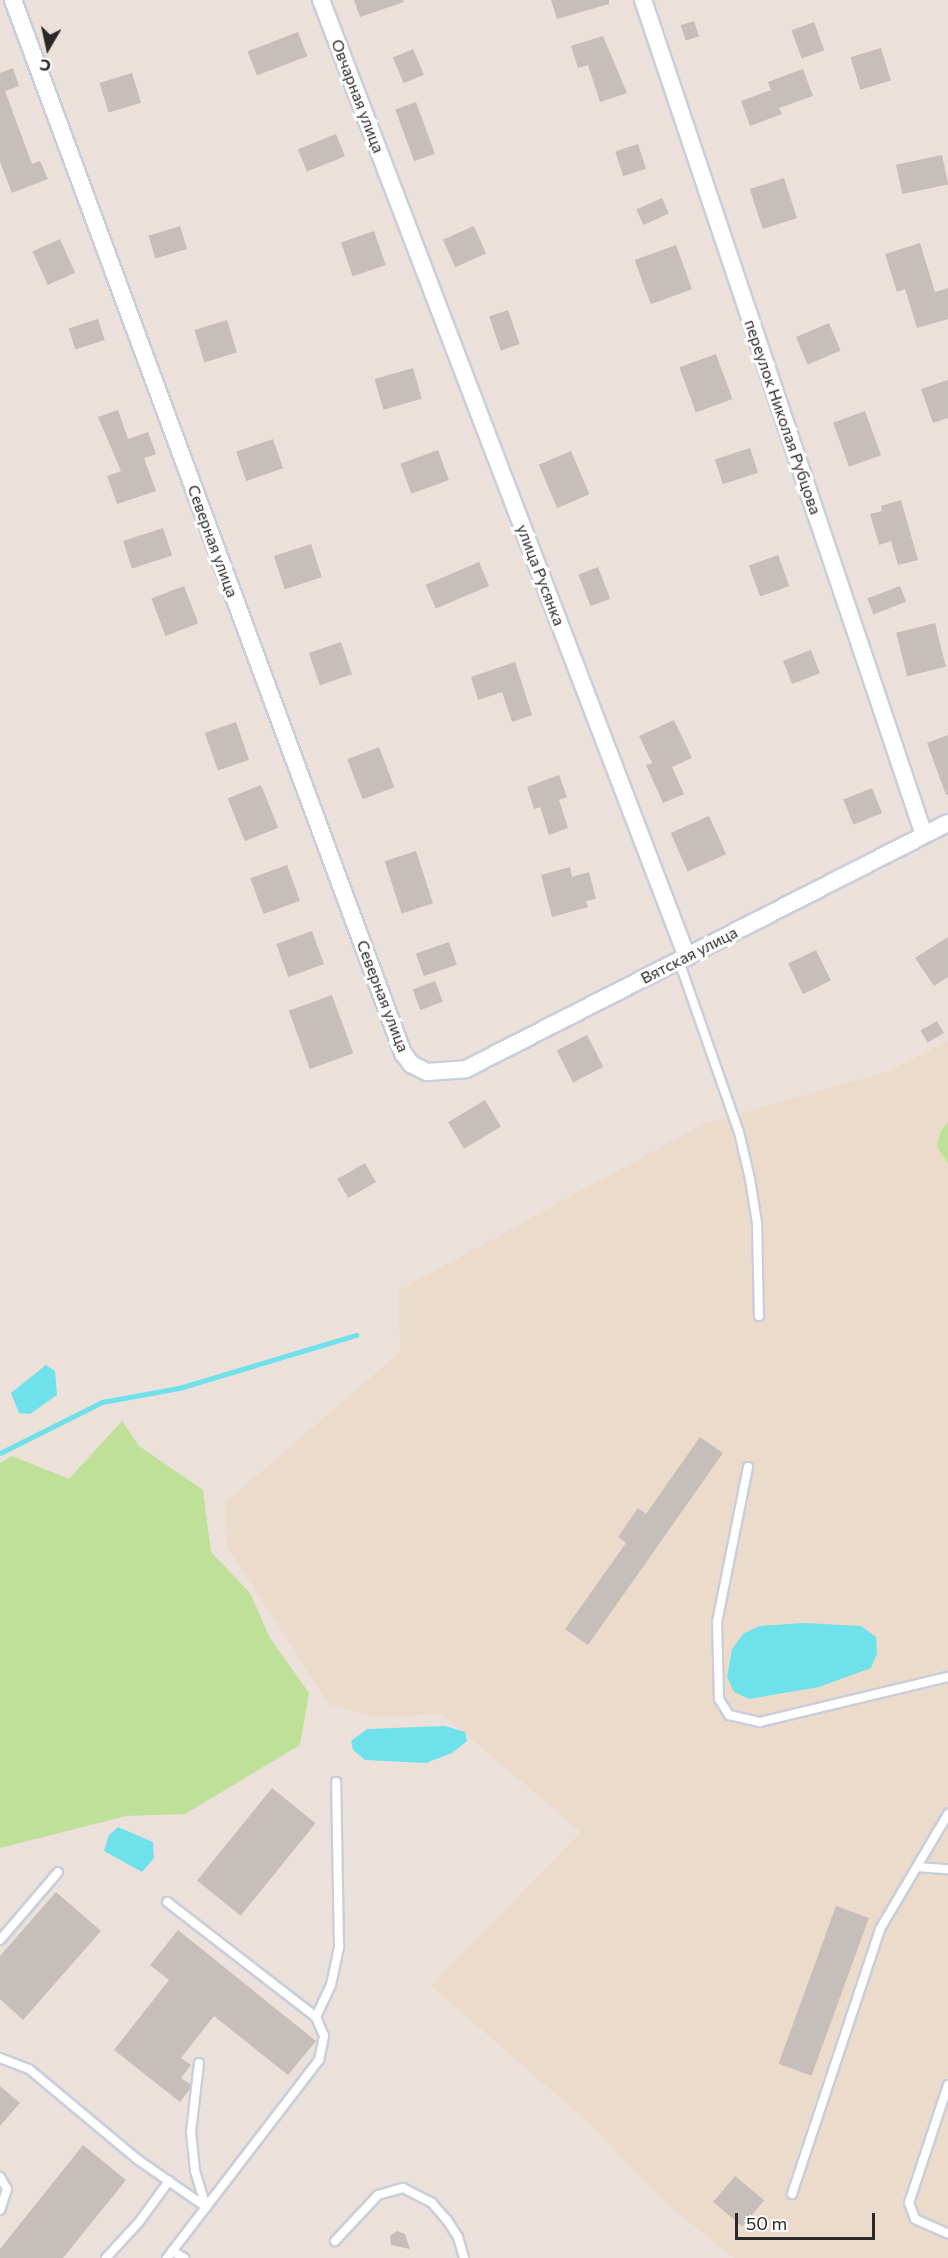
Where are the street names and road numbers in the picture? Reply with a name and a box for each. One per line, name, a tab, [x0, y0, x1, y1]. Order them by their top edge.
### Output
street label: Овчарная улица	[327, 36, 389, 156]
street label: переулок Николая Рубцова	[741, 317, 825, 517]
street label: Северная улица	[184, 482, 242, 600]
street label: улица Русянка	[513, 522, 569, 628]
street label: Вятская улица	[637, 922, 741, 988]
street label: Северная улица	[353, 937, 413, 1055]

